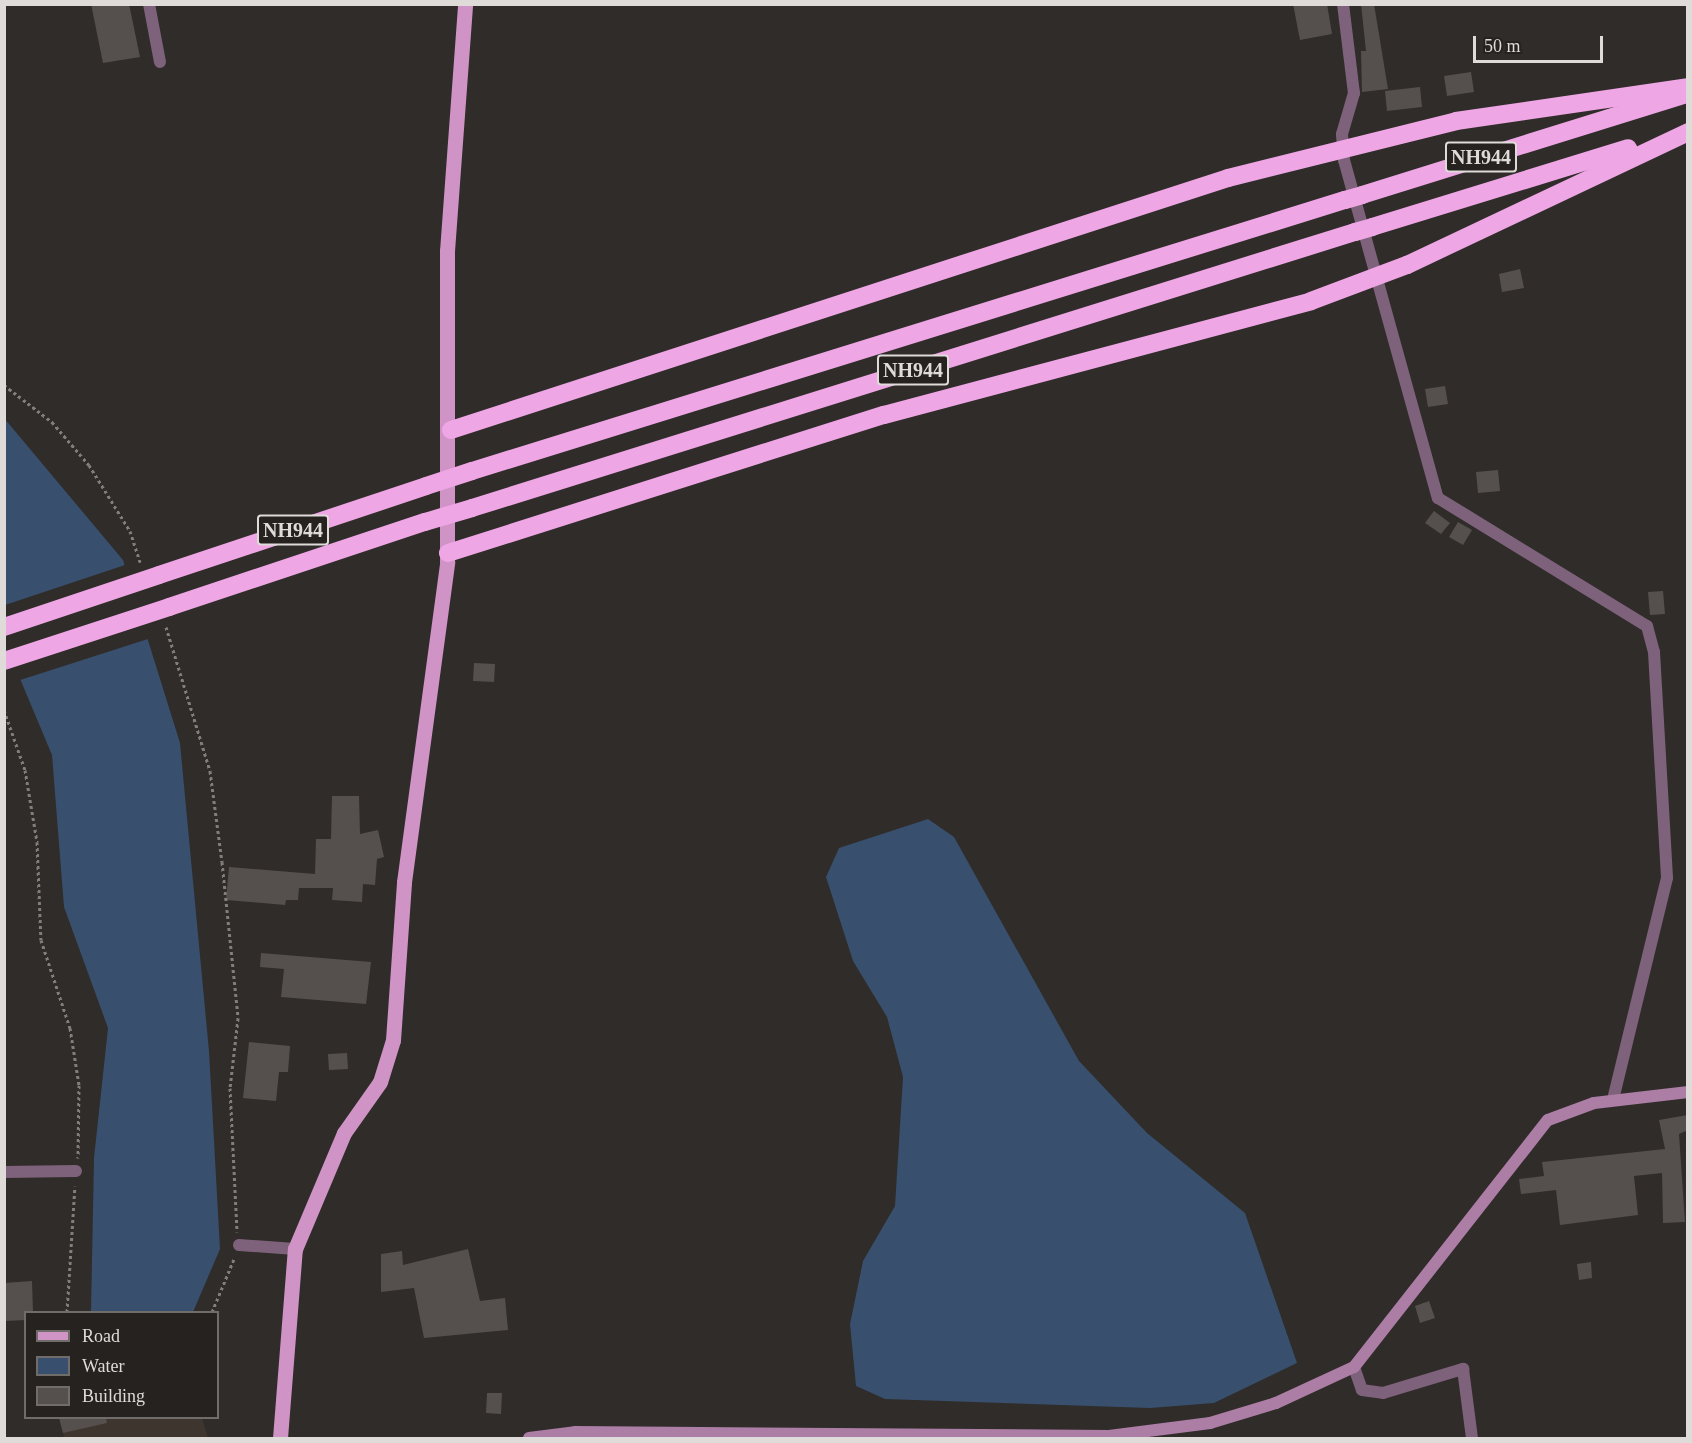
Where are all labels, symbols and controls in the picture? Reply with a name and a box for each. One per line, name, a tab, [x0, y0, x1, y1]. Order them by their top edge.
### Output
scale bar	[1476, 24, 1606, 62]
text: 50 m	[1484, 36, 1521, 56]
road number: NH944	[1445, 140, 1517, 174]
road number: NH944	[877, 353, 949, 387]
road number: NH944	[257, 513, 329, 547]
legend	[24, 1311, 219, 1419]
text: Road	[82, 1326, 120, 1346]
text: Water	[82, 1356, 125, 1376]
text: Building	[82, 1386, 145, 1406]

